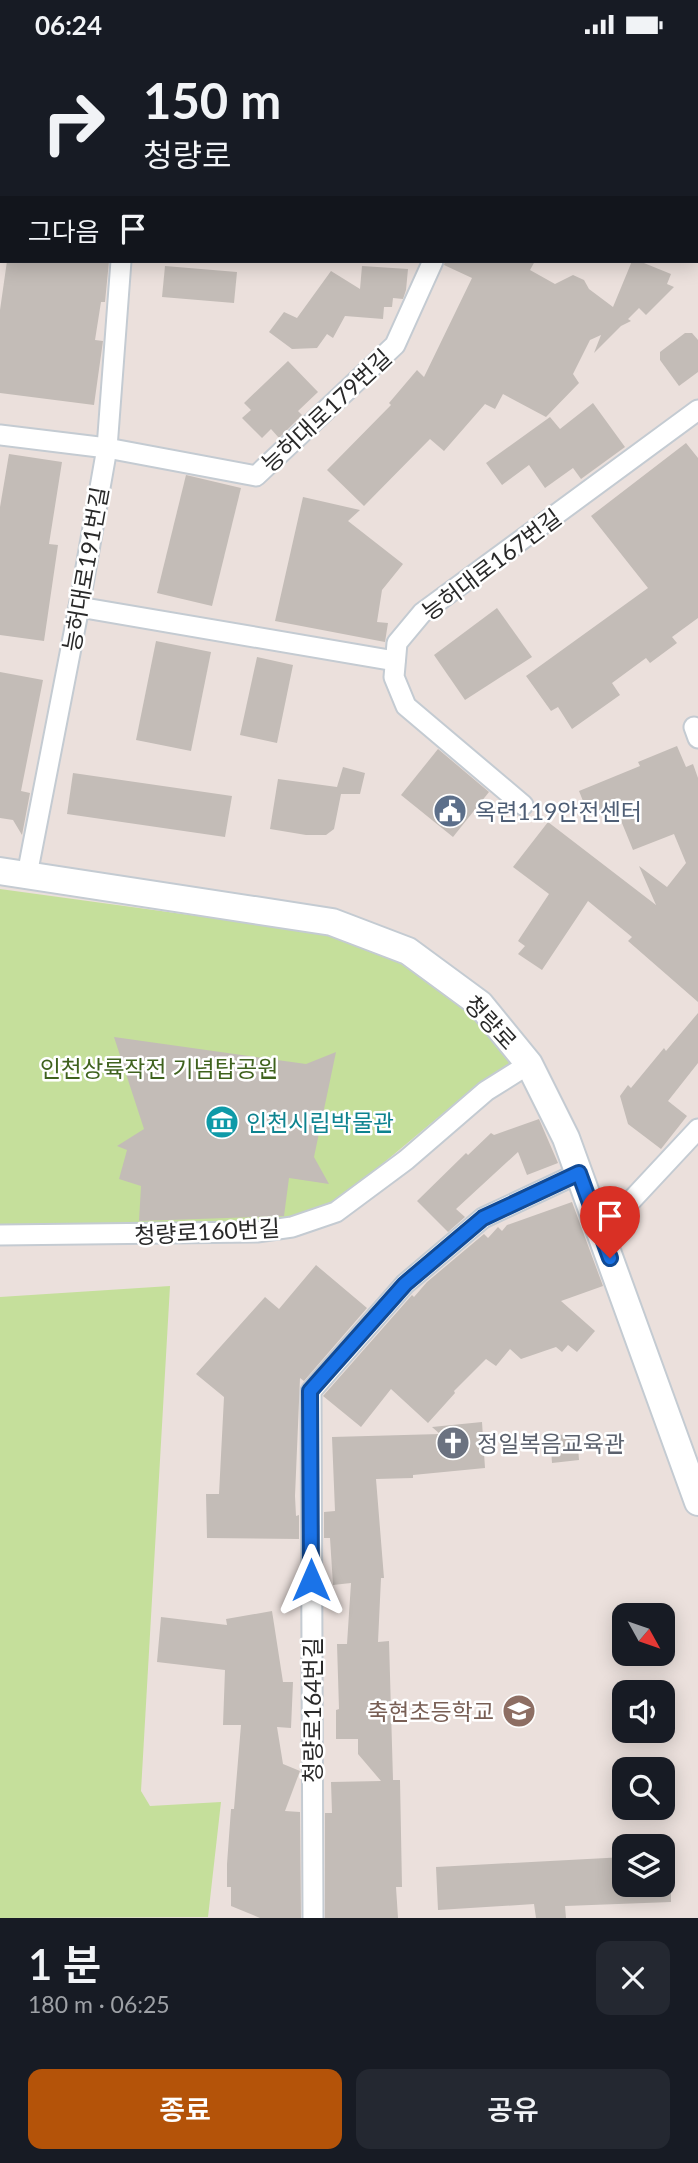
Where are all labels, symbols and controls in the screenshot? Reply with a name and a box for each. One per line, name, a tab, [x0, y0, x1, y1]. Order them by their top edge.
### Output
text: 06:24	[35, 9, 102, 41]
text: 150 m	[143, 71, 281, 129]
icon: right	[28, 77, 119, 168]
text: 청량로	[143, 135, 231, 174]
icon: arrive	[114, 210, 152, 248]
text: 그다음	[28, 215, 100, 247]
street label: 능허대로179번길	[255, 343, 397, 477]
street label: 능허대로191번길	[57, 484, 113, 654]
street label: 능허대로167번길	[416, 503, 566, 625]
public building icon: 옥련119안전센터	[431, 792, 469, 830]
place label: 옥련119안전센터	[475, 797, 642, 825]
street label: 청량로	[459, 989, 523, 1055]
park label: 인천상륙작전 기념탑공원	[40, 1054, 278, 1082]
museum icon: 인천시립박물관	[203, 1103, 241, 1141]
place label: 인천시립박물관	[246, 1108, 394, 1136]
pin	[580, 1186, 640, 1258]
icon: arrive	[591, 1197, 629, 1235]
street label: 청량로160번길	[133, 1213, 281, 1249]
church icon: 정일복음교육관	[434, 1424, 472, 1462]
place label: 정일복음교육관	[477, 1429, 625, 1457]
position arrow	[274, 1543, 348, 1617]
north arrow	[612, 1603, 676, 1666]
map controls	[612, 1603, 675, 1897]
street label: 청량로164번길	[298, 1637, 326, 1783]
button: sound	[612, 1680, 675, 1743]
school or university icon: 축현초등학교	[500, 1692, 538, 1730]
place label: 축현초등학교	[367, 1697, 494, 1725]
button: search	[612, 1757, 675, 1820]
button: layers	[612, 1834, 675, 1897]
text: 1 분	[28, 1939, 101, 1989]
button: close	[596, 1941, 670, 2015]
text: 180 m · 06:25	[28, 1990, 170, 2018]
button: 종료	[28, 2069, 342, 2149]
button: 공유	[356, 2069, 670, 2149]

